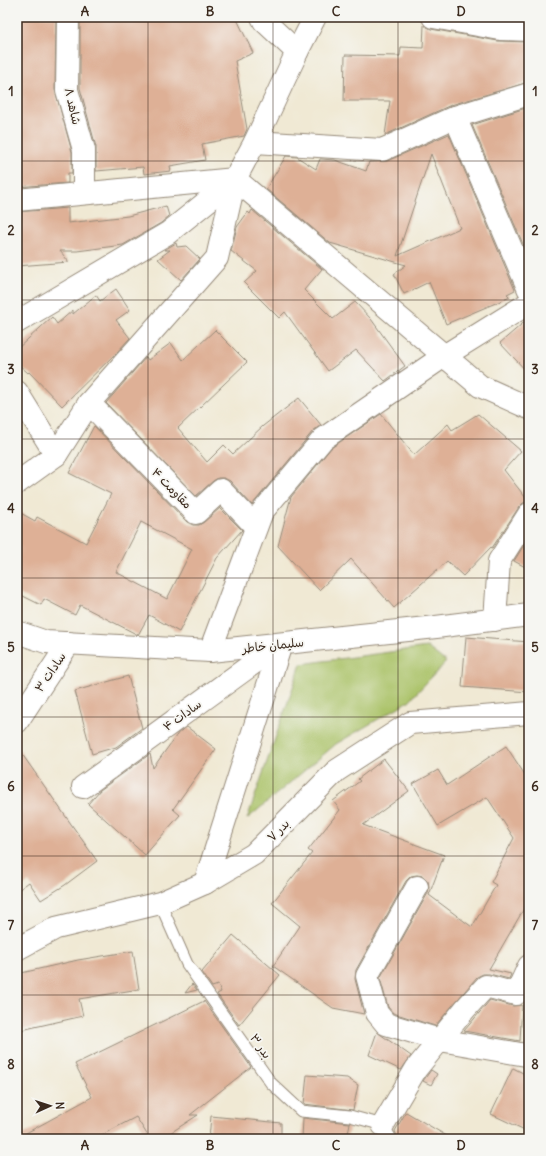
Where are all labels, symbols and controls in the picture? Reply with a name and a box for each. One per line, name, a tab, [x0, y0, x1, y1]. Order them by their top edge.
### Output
text: A	[81, 3, 90, 20]
text: B	[206, 3, 215, 20]
text: C	[332, 3, 341, 20]
text: D	[456, 3, 466, 20]
text: 1	[8, 83, 14, 100]
text: 1	[532, 83, 538, 100]
street label: شاهد ۸	[61, 86, 85, 126]
text: 2	[7, 222, 15, 239]
text: 2	[531, 222, 539, 239]
text: 3	[7, 361, 15, 378]
text: 3	[531, 361, 539, 378]
street label: مقاومت ۴	[148, 464, 195, 512]
text: 4	[7, 500, 15, 517]
text: 4	[531, 500, 539, 517]
street label: سلیمان خاطر	[240, 634, 305, 656]
text: 5	[7, 639, 15, 656]
text: 5	[531, 639, 539, 656]
street label: سادات ۳	[31, 649, 69, 695]
street label: سادات ۴	[160, 696, 204, 734]
text: 6	[7, 778, 15, 795]
text: 6	[531, 778, 539, 795]
street label: بدر ۷	[264, 816, 293, 845]
text: 7	[8, 917, 15, 934]
text: 7	[532, 917, 539, 934]
street label: بدر ۳	[246, 1031, 275, 1062]
text: 8	[7, 1056, 15, 1073]
text: 8	[531, 1056, 539, 1073]
north arrow	[30, 1086, 70, 1126]
text: N	[53, 1101, 67, 1110]
text: A	[81, 1137, 90, 1154]
text: B	[206, 1137, 215, 1154]
text: C	[332, 1137, 341, 1154]
text: D	[456, 1137, 466, 1154]

